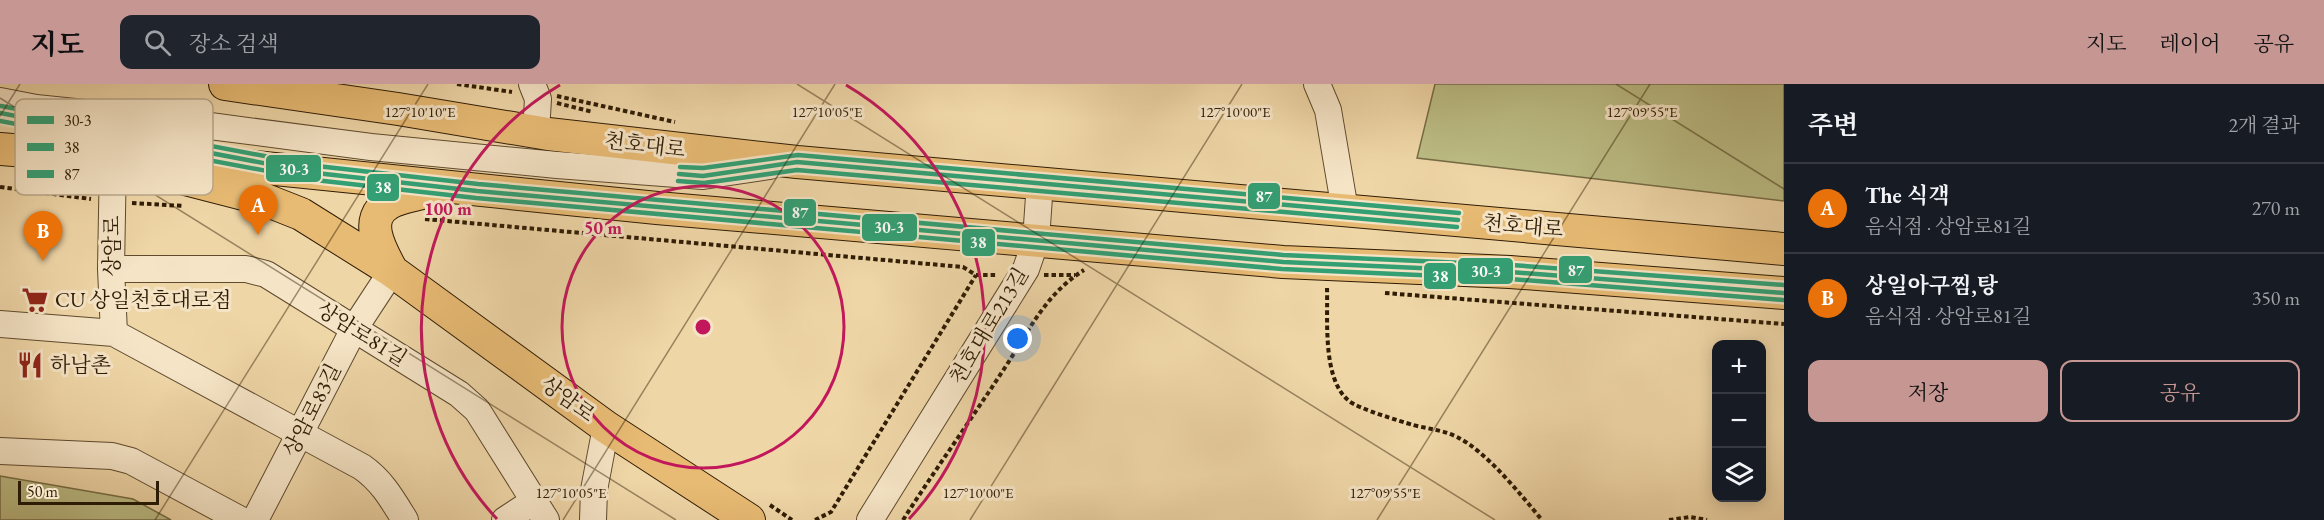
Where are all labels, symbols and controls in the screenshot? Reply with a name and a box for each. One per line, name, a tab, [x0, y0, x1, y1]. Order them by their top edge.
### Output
search box	[120, 15, 540, 69]
text: 지도	[30, 26, 84, 62]
icon: search	[141, 26, 174, 59]
text: 장소 검색	[189, 29, 279, 58]
text: 지도	[2086, 30, 2127, 57]
text: 레이어	[2160, 30, 2220, 57]
text: 공유	[2253, 30, 2294, 57]
legend	[15, 99, 213, 195]
text: 127°10'10"E	[384, 102, 456, 121]
text: 127°10'05"E	[791, 102, 863, 121]
text: 127°10'00"E	[1199, 102, 1271, 121]
text: 127°09'55"E	[1606, 102, 1678, 121]
text: 주변	[1808, 108, 1858, 142]
text: 30-3	[64, 110, 92, 131]
text: 2개 결과	[2228, 112, 2300, 138]
street label: 천호대로	[603, 126, 687, 163]
text: 38	[64, 137, 80, 158]
line badge: 30-3	[265, 154, 322, 183]
text: 30-3	[279, 159, 309, 180]
text: 87	[64, 164, 80, 185]
line badge: 38	[366, 173, 400, 202]
text: 38	[375, 177, 391, 198]
text: The 식객	[1865, 181, 1949, 210]
line badge: 87	[1247, 182, 1281, 210]
pin: A	[238, 186, 278, 235]
text: 87	[1256, 186, 1273, 207]
text: A	[1820, 195, 1835, 221]
text: 270 m	[2252, 195, 2300, 221]
text: 100 m	[424, 197, 472, 220]
line badge: 87	[783, 198, 817, 227]
text: 87	[792, 202, 809, 223]
street label: 천호대로	[1481, 209, 1565, 242]
pin: B	[24, 212, 63, 261]
line badge: 30-3	[861, 213, 918, 242]
text: 음식점 · 상암로81길	[1865, 213, 2031, 239]
street label: 상암로	[98, 216, 125, 276]
text: 50 m	[584, 216, 622, 239]
text: 30-3	[874, 217, 904, 238]
line badge: 38	[961, 228, 996, 257]
text: 38	[970, 232, 986, 253]
line badge: 87	[1558, 255, 1593, 284]
line badge: 30-3	[1457, 257, 1514, 285]
text: 87	[1568, 260, 1585, 281]
text: 30-3	[1471, 261, 1501, 282]
street label: 천호대로213길	[943, 262, 1034, 389]
line badge: 38	[1423, 262, 1457, 290]
text: 38	[1432, 266, 1448, 287]
text: 상일아구찜,탕	[1865, 271, 1998, 300]
supermarket icon: CU 상일천호대로점	[20, 285, 50, 315]
text: B	[1821, 285, 1834, 311]
text: 350 m	[2252, 285, 2300, 311]
place label: CU 상일천호대로점	[55, 286, 232, 313]
street label: 상암로81길	[312, 295, 412, 372]
text: 음식점 · 상암로81길	[1865, 303, 2031, 329]
centre of rings	[693, 317, 713, 337]
your location	[1003, 324, 1032, 353]
map controls	[1712, 340, 1766, 502]
button: +	[1712, 340, 1766, 394]
restaurant icon: 하남촌	[15, 350, 45, 380]
place label: 하남촌	[50, 351, 111, 378]
street label: 상암로83길	[277, 359, 347, 461]
button: 저장	[1808, 360, 2048, 422]
button: 공유	[2060, 360, 2300, 422]
street label: 상암로	[536, 370, 601, 427]
button: −	[1712, 394, 1766, 448]
button: layers	[1712, 448, 1766, 502]
scale bar	[18, 478, 159, 506]
text: 50 m	[27, 481, 58, 502]
text: 127°10'05"E	[535, 483, 607, 502]
text: 127°10'00"E	[942, 483, 1014, 502]
text: 127°09'55"E	[1349, 483, 1421, 502]

